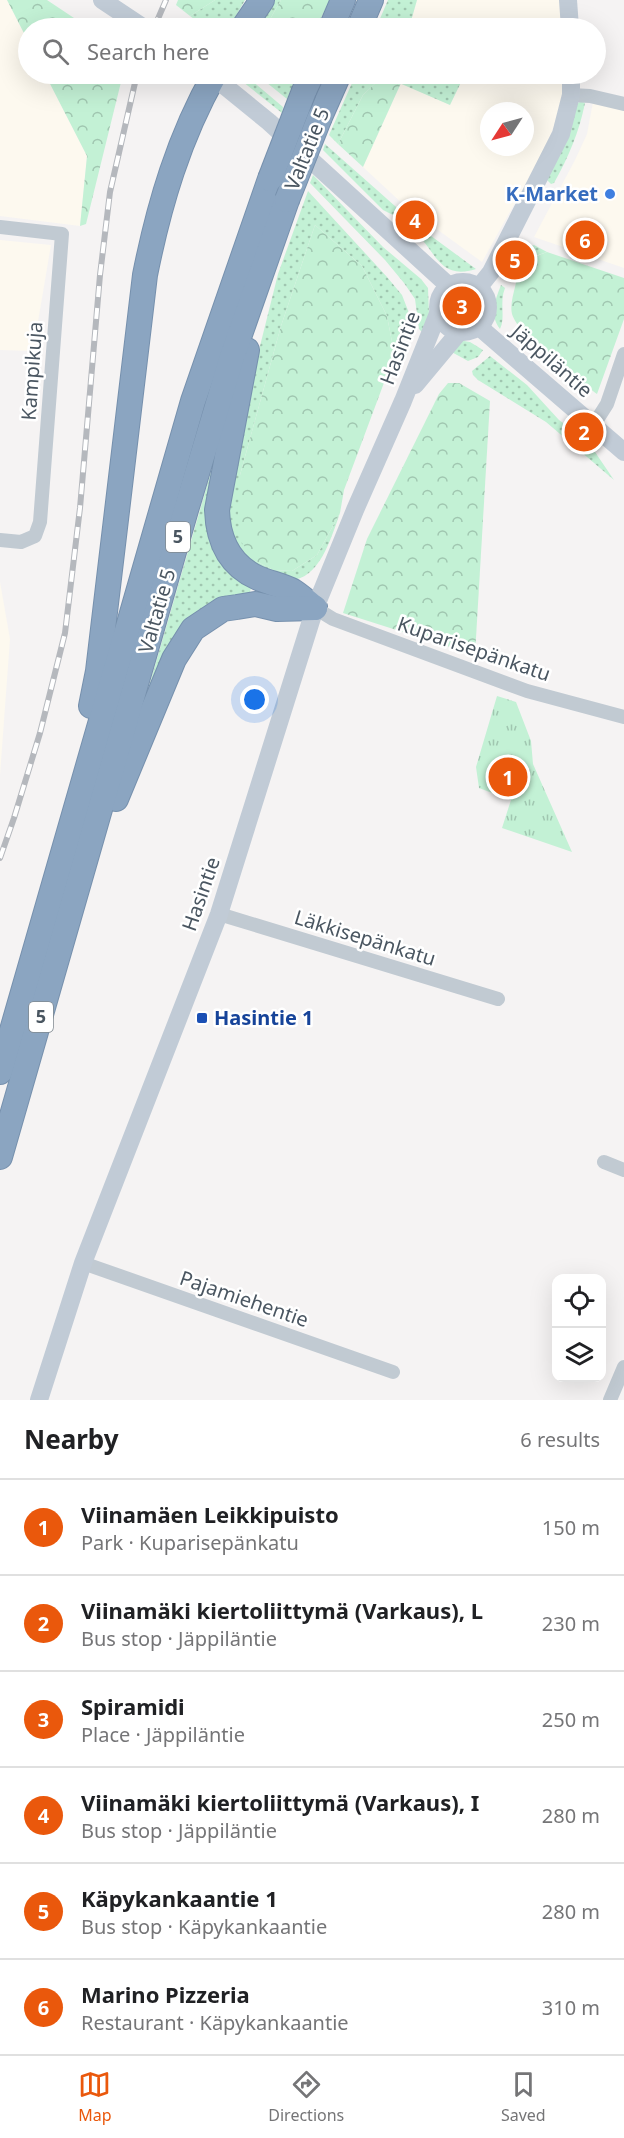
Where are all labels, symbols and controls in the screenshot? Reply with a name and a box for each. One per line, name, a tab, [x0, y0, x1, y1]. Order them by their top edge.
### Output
search box	[18, 18, 606, 84]
icon: search	[39, 35, 72, 68]
text: Search here	[87, 36, 209, 66]
north arrow	[480, 102, 534, 156]
street label: Valtatie 5	[278, 104, 335, 194]
place label: K-Market	[506, 180, 598, 207]
marker: K-Market	[603, 187, 617, 201]
pin: 4	[396, 198, 434, 242]
pin: 6	[566, 218, 604, 262]
pin: 5	[496, 238, 534, 282]
pin: 3	[442, 284, 482, 328]
street label: Hasintie	[373, 307, 426, 389]
street label: Jäppiläntie	[505, 317, 598, 403]
street label: Kampikuja	[15, 321, 48, 421]
pin: 2	[564, 410, 604, 454]
road number: 5	[166, 522, 190, 552]
street label: Valtatie 5	[132, 565, 181, 656]
street label: Kuparisepänkatu	[394, 610, 554, 687]
your location	[240, 685, 269, 714]
pin: 1	[488, 754, 528, 800]
street label: Hasintie	[175, 853, 226, 935]
street label: Läkkisepänkatu	[291, 903, 439, 972]
road number: 5	[29, 1002, 53, 1032]
place label: Hasintie 1	[214, 1004, 314, 1031]
marker: Hasintie 1	[195, 1011, 209, 1025]
street label: Pajamiehentie	[176, 1264, 312, 1333]
map controls	[552, 1274, 606, 1382]
button: locate	[552, 1274, 606, 1328]
button: layers	[552, 1328, 606, 1382]
text: Nearby	[24, 1421, 119, 1457]
text: 6 results	[520, 1426, 600, 1453]
text: Viinamäen Leikkipuisto	[81, 1499, 339, 1529]
text: 1	[38, 1514, 49, 1541]
text: 150 m	[542, 1514, 600, 1541]
text: Park · Kuparisepänkatu	[81, 1529, 299, 1556]
text: Viinamäki kiertoliittymä (Varkaus), L	[81, 1595, 483, 1625]
text: 2	[38, 1610, 49, 1637]
text: 230 m	[542, 1610, 600, 1637]
text: Bus stop · Jäppiläntie	[81, 1625, 277, 1652]
text: Spiramidi	[81, 1691, 185, 1721]
text: 3	[38, 1706, 49, 1733]
text: 250 m	[542, 1706, 600, 1733]
text: Place · Jäppiläntie	[81, 1721, 245, 1748]
text: Viinamäki kiertoliittymä (Varkaus), I	[81, 1787, 479, 1817]
text: 4	[38, 1802, 49, 1829]
text: 280 m	[542, 1802, 600, 1829]
text: Bus stop · Jäppiläntie	[81, 1817, 277, 1844]
text: Käpykankaantie 1	[81, 1883, 278, 1913]
text: 5	[38, 1898, 49, 1925]
text: 280 m	[542, 1898, 600, 1925]
text: Bus stop · Käpykankaantie	[81, 1913, 327, 1940]
text: Marino Pizzeria	[81, 1979, 250, 2009]
text: 6	[38, 1994, 49, 2021]
text: 310 m	[542, 1994, 600, 2021]
text: Restaurant · Käpykankaantie	[81, 2009, 349, 2036]
tab: Map	[78, 2068, 112, 2126]
tab: Directions	[268, 2068, 344, 2126]
tab: Saved	[501, 2068, 546, 2126]

